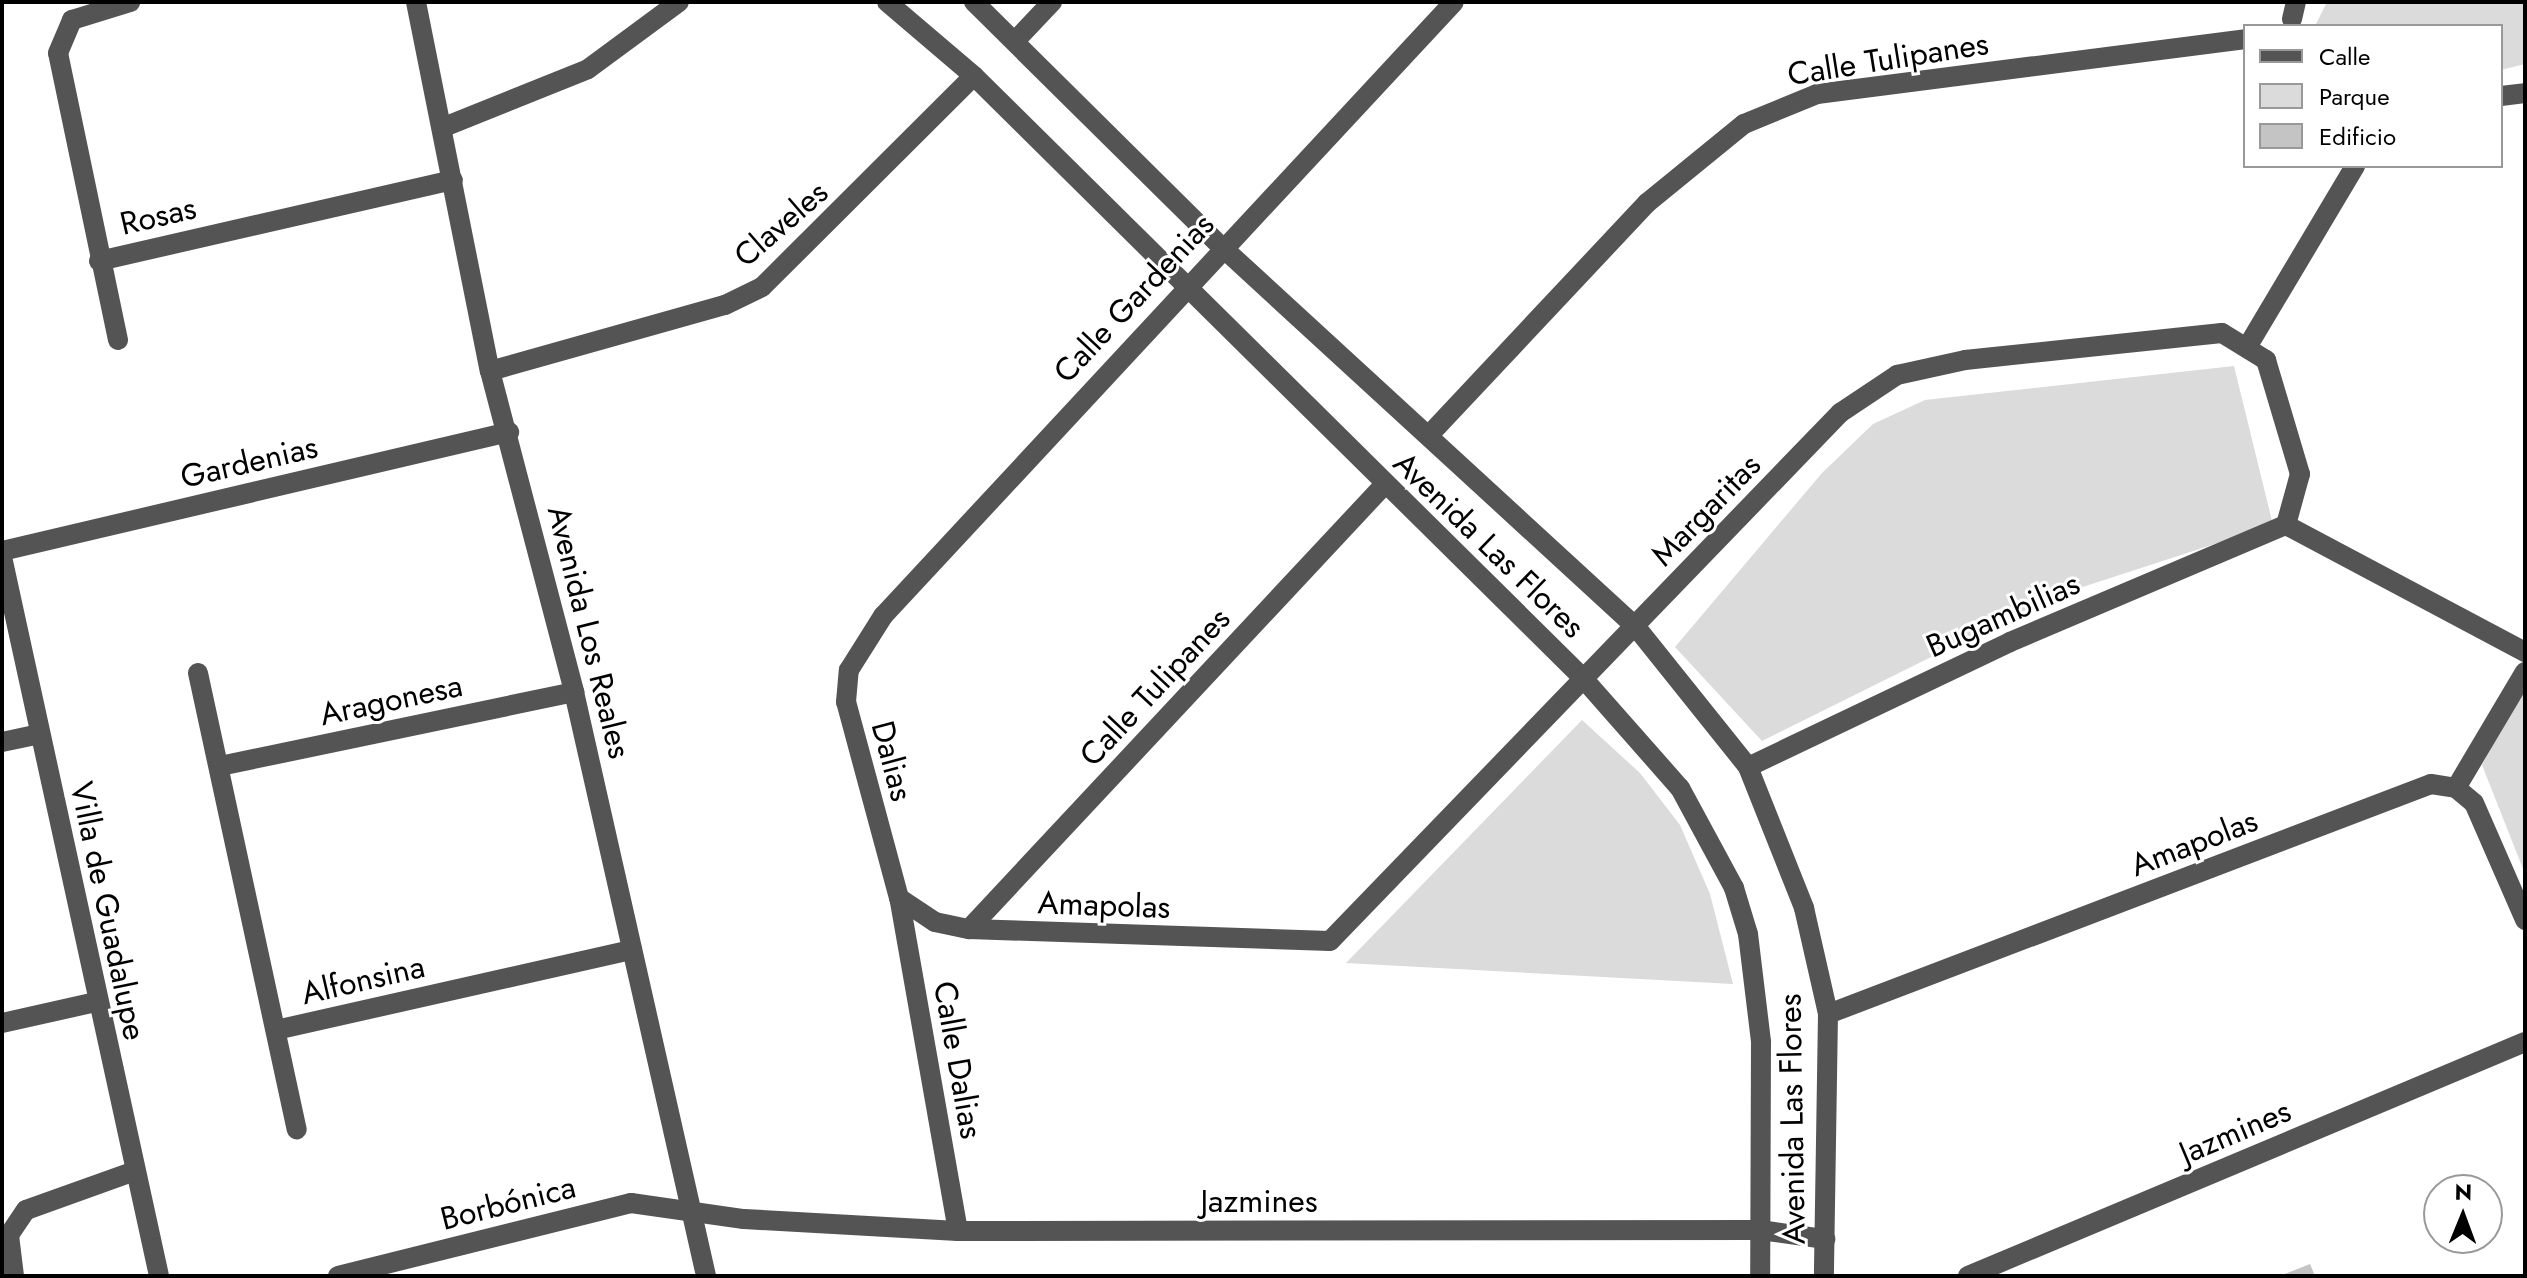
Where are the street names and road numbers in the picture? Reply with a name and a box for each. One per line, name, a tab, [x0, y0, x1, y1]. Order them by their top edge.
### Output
street label: Calle Tulipanes	[1785, 24, 1991, 94]
street label: Claveles	[726, 173, 836, 275]
street label: Rosas	[116, 189, 200, 243]
street label: Calle Gardenias	[1046, 205, 1222, 391]
street label: Gardenias	[177, 428, 321, 496]
street label: Avenida Las Flores	[1385, 444, 1593, 646]
street label: Margaritas	[1643, 446, 1769, 574]
street label: Avenida Los Reales	[539, 502, 639, 762]
street label: Bugambilias	[1920, 564, 2086, 666]
street label: Calle Tulipanes	[1072, 600, 1238, 774]
street label: Aragonesa	[316, 666, 466, 734]
street label: Dalias	[863, 717, 921, 805]
street label: Villa de Guadalupe	[62, 778, 154, 1044]
street label: Amapolas	[2125, 801, 2263, 885]
street label: Amapolas	[1037, 883, 1171, 927]
street label: Alfonsina	[298, 947, 428, 1013]
street label: Calle Dalias	[925, 978, 991, 1142]
street label: Avenida Las Flores	[1771, 993, 1813, 1245]
street label: Jazmines	[2174, 1091, 2296, 1173]
street label: Borbónica	[436, 1168, 580, 1238]
street label: Jazmines	[1200, 1182, 1318, 1220]

